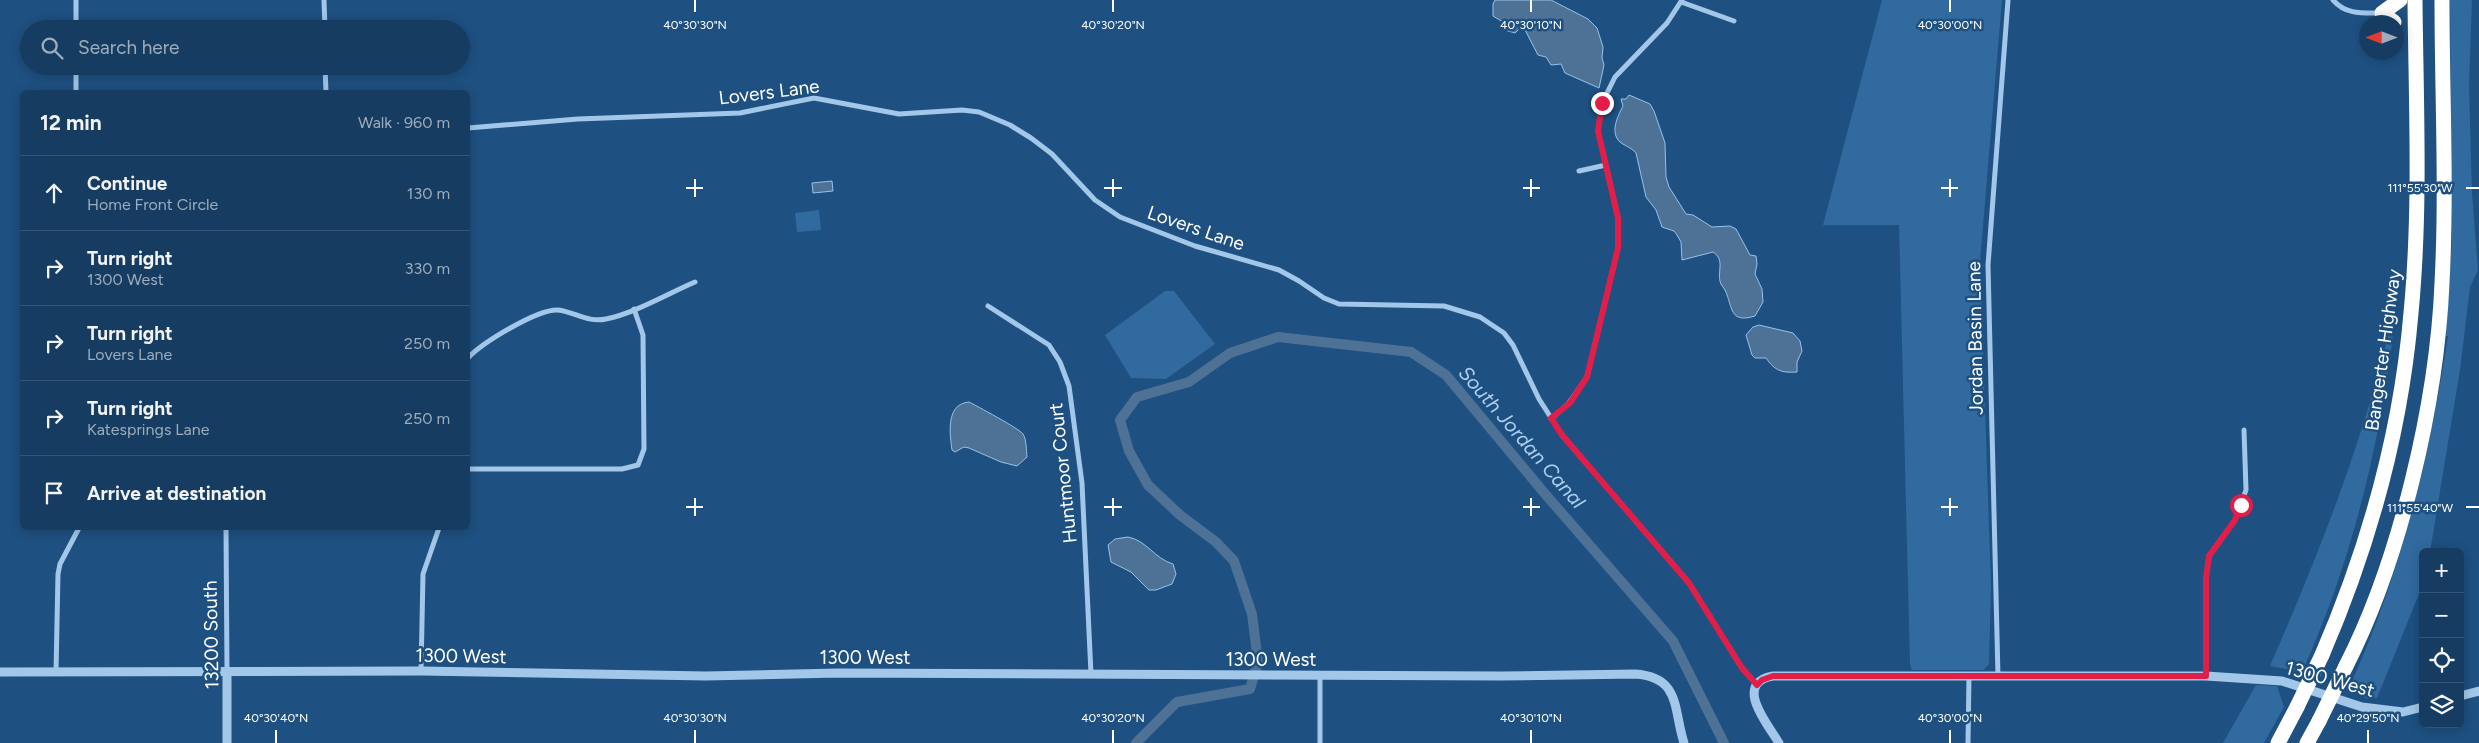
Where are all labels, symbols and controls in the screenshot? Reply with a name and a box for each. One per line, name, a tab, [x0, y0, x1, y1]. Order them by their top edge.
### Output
north arrow	[2359, 15, 2404, 60]
text: 40°30'30"N	[663, 18, 727, 32]
text: 40°30'20"N	[1081, 18, 1145, 32]
text: 40°30'10"N	[1500, 18, 1562, 32]
text: 40°30'00"N	[1918, 18, 1982, 32]
search box	[20, 20, 470, 75]
icon: search	[38, 34, 66, 62]
text: Search here	[78, 36, 180, 59]
street label: Lovers Lane	[717, 74, 821, 110]
route end	[1591, 92, 1614, 115]
text: 12 min	[40, 110, 102, 135]
text: Walk · 960 m	[358, 113, 450, 132]
text: Continue	[87, 172, 167, 195]
icon: ahead	[40, 179, 68, 207]
text: 111°55'30"W	[2387, 181, 2453, 195]
text: 130 m	[407, 184, 450, 203]
text: Home Front Circle	[87, 195, 218, 214]
street label: Lovers Lane	[1144, 201, 1248, 255]
text: Turn right	[87, 247, 173, 270]
icon: right	[40, 254, 68, 282]
text: 330 m	[405, 259, 450, 278]
street label: Jordan Basin Lane	[1962, 261, 1988, 415]
street label: Bangerter Highway	[2360, 268, 2406, 432]
text: 1300 West	[87, 270, 164, 289]
text: Turn right	[87, 322, 173, 345]
icon: right	[40, 329, 68, 357]
text: 250 m	[404, 334, 450, 353]
text: Lovers Lane	[87, 345, 172, 364]
water label: South Jordan Canal	[1454, 361, 1591, 513]
text: Turn right	[87, 397, 173, 420]
street label: Huntmoor Court	[1044, 402, 1082, 544]
icon: right	[40, 404, 68, 432]
text: 250 m	[404, 409, 450, 428]
text: Katesprings Lane	[87, 420, 209, 439]
icon: arrive	[40, 479, 68, 507]
text: Arrive at destination	[87, 482, 266, 505]
route start	[2230, 494, 2253, 517]
text: 111°55'40"W	[2387, 501, 2453, 515]
map controls	[2419, 548, 2464, 728]
button: +	[2419, 548, 2464, 593]
street label: 13200 South	[199, 580, 223, 690]
button: −	[2419, 593, 2464, 638]
button: locate	[2419, 638, 2464, 683]
street label: 1300 West	[415, 644, 507, 668]
street label: 1300 West	[819, 646, 911, 669]
street label: 1300 West	[1225, 648, 1317, 671]
street label: 1300 West	[2283, 656, 2377, 702]
button: layers	[2419, 683, 2464, 728]
text: 40°30'40"N	[244, 711, 308, 725]
text: 40°30'30"N	[663, 711, 727, 725]
text: 40°30'20"N	[1081, 711, 1145, 725]
text: 40°30'10"N	[1500, 711, 1562, 725]
text: 40°30'00"N	[1918, 711, 1982, 725]
text: 40°29'50"N	[2336, 711, 2400, 725]

